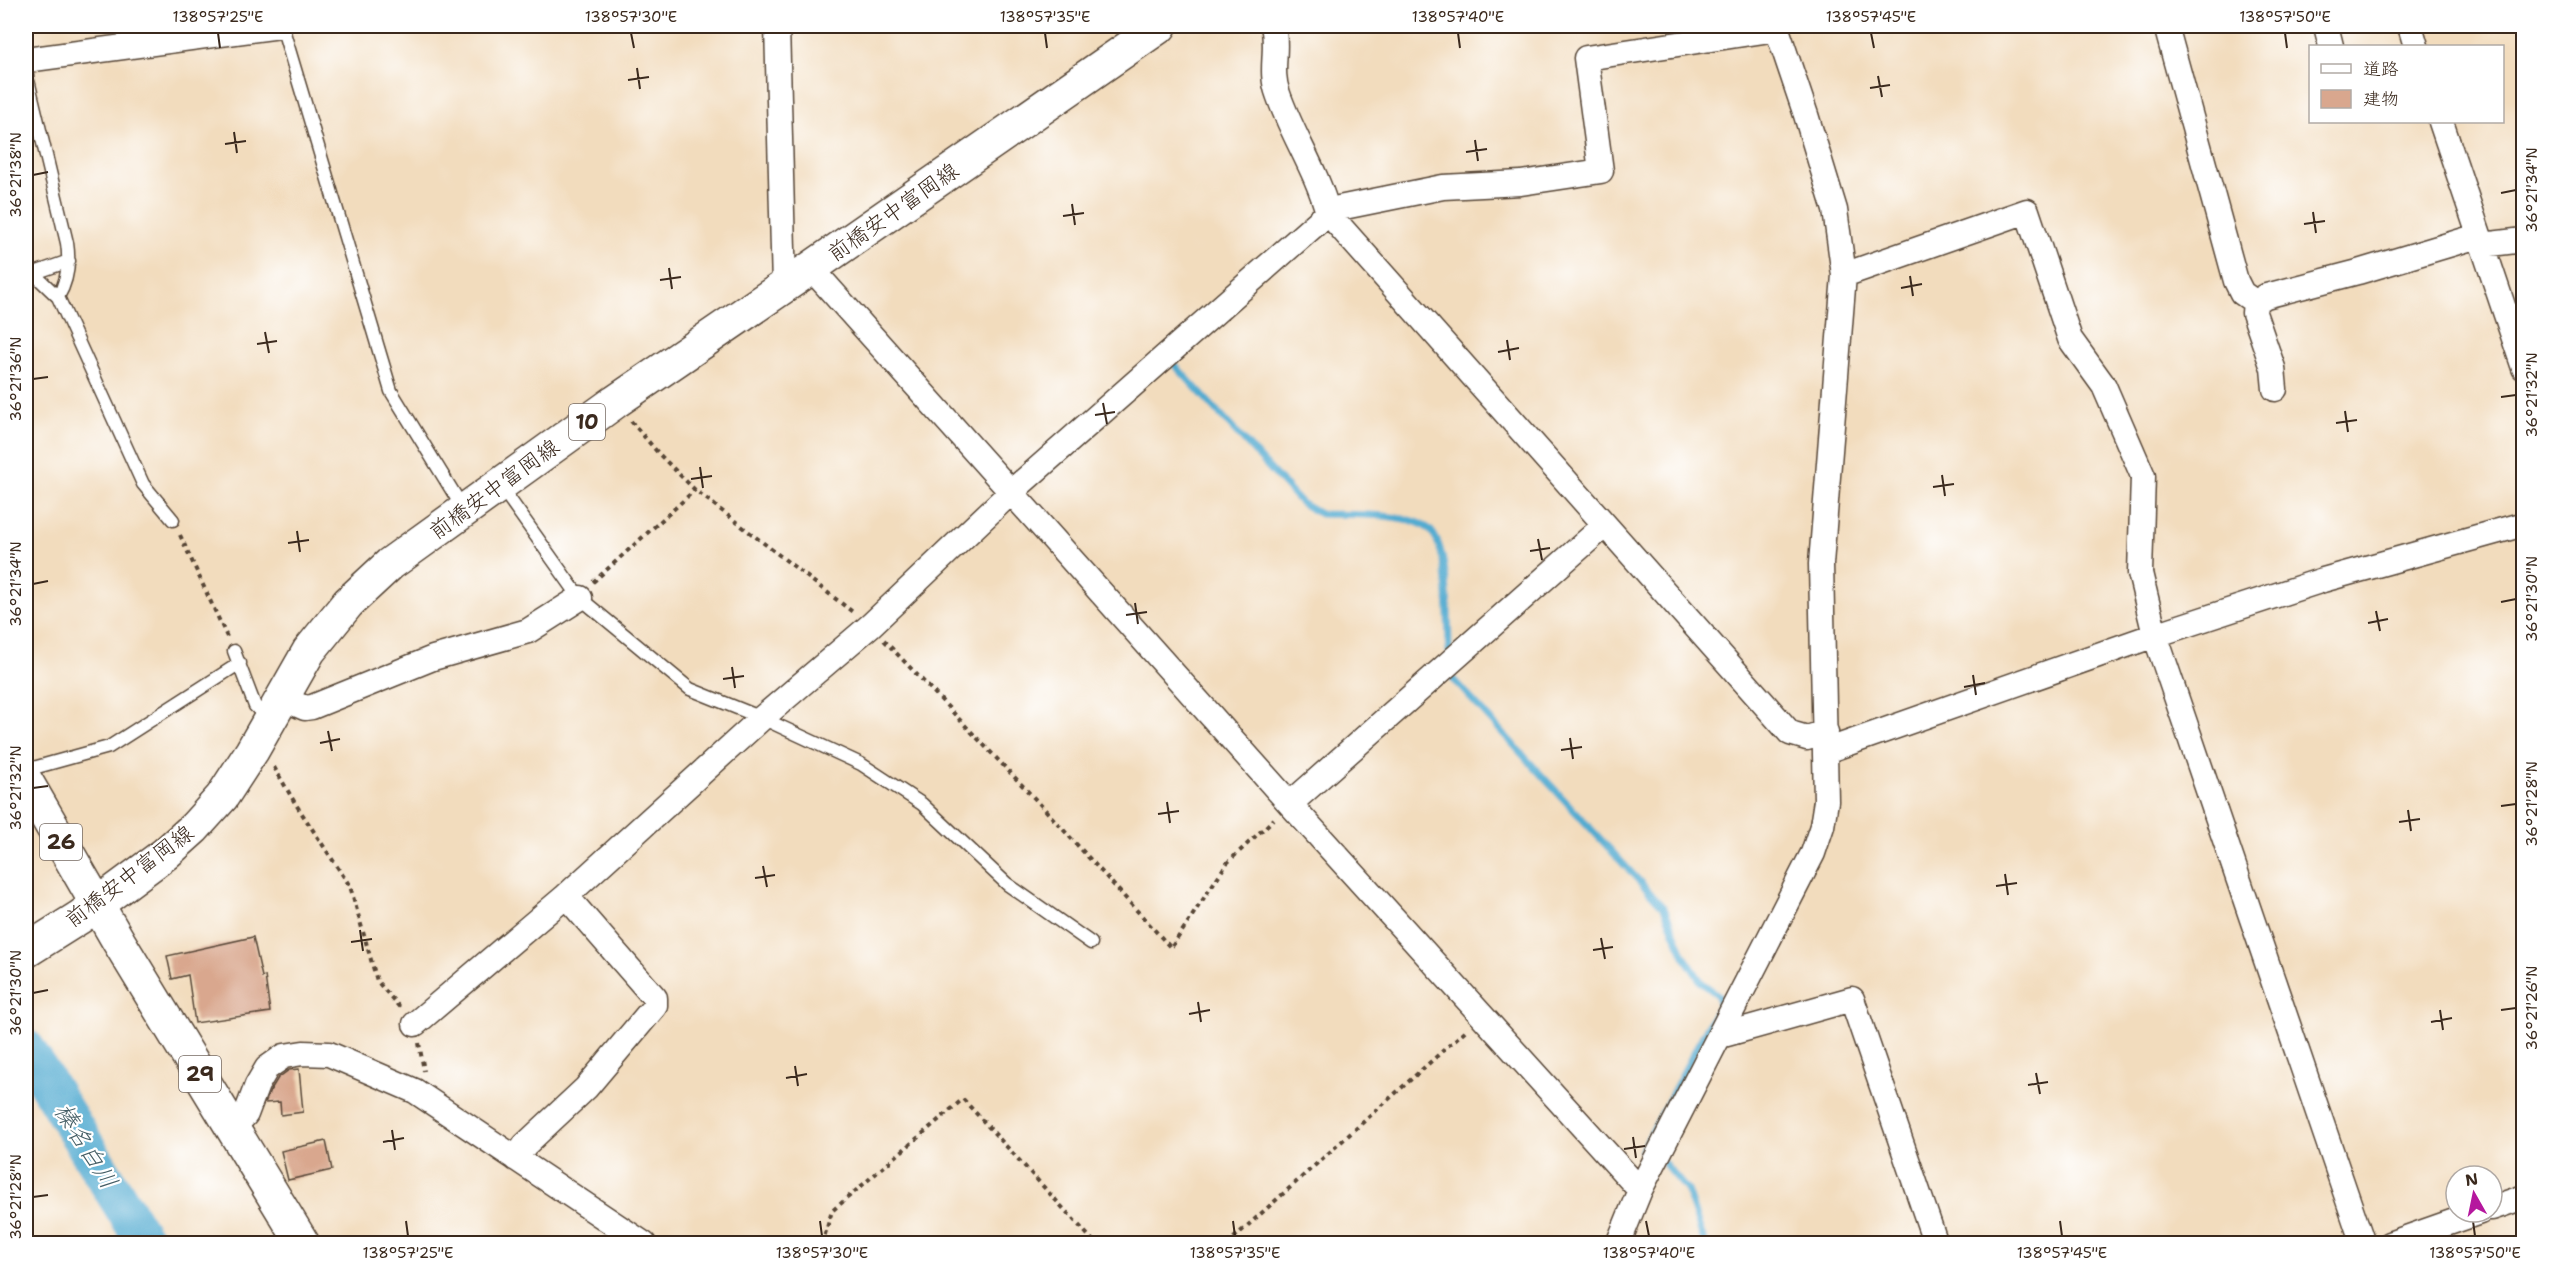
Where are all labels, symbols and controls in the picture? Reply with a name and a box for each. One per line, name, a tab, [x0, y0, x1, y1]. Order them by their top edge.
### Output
text: 138°57'25"E	[173, 7, 263, 27]
text: 138°57'30"E	[585, 7, 677, 27]
text: 138°57'35"E	[1000, 7, 1090, 27]
text: 138°57'40"E	[1412, 7, 1504, 27]
text: 138°57'45"E	[1826, 7, 1916, 27]
text: 138°57'50"E	[2239, 7, 2331, 27]
legend	[2309, 45, 2504, 123]
text: 道路	[2363, 57, 2399, 81]
text: 建物	[2363, 87, 2399, 111]
text: 36°21'38"N	[6, 132, 26, 218]
text: 36°21'34"N	[2522, 147, 2542, 233]
street label: 前橋安中富岡線	[822, 156, 964, 268]
text: 36°21'36"N	[6, 336, 26, 422]
text: 36°21'32"N	[2522, 352, 2542, 438]
road number: 10	[569, 404, 605, 440]
street label: 前橋安中富岡線	[423, 432, 565, 546]
text: 36°21'34"N	[6, 541, 26, 627]
text: 36°21'30"N	[2522, 556, 2542, 642]
text: 36°21'32"N	[6, 745, 26, 831]
text: 36°21'28"N	[2522, 761, 2542, 847]
street label: 前橋安中富岡線	[59, 818, 199, 934]
road number: 26	[40, 824, 82, 860]
text: 36°21'30"N	[6, 950, 26, 1036]
text: 36°21'26"N	[2522, 966, 2542, 1050]
road number: 29	[179, 1056, 221, 1092]
water label: 榛名白川	[47, 1097, 125, 1195]
text: 36°21'28"N	[6, 1154, 26, 1240]
north arrow	[2444, 1164, 2504, 1224]
text: N	[2464, 1168, 2480, 1191]
text: 138°57'25"E	[363, 1243, 453, 1263]
text: 138°57'30"E	[776, 1243, 868, 1263]
text: 138°57'35"E	[1190, 1243, 1280, 1263]
text: 138°57'40"E	[1603, 1243, 1695, 1263]
text: 138°57'45"E	[2017, 1243, 2107, 1263]
text: 138°57'50"E	[2429, 1243, 2521, 1263]

